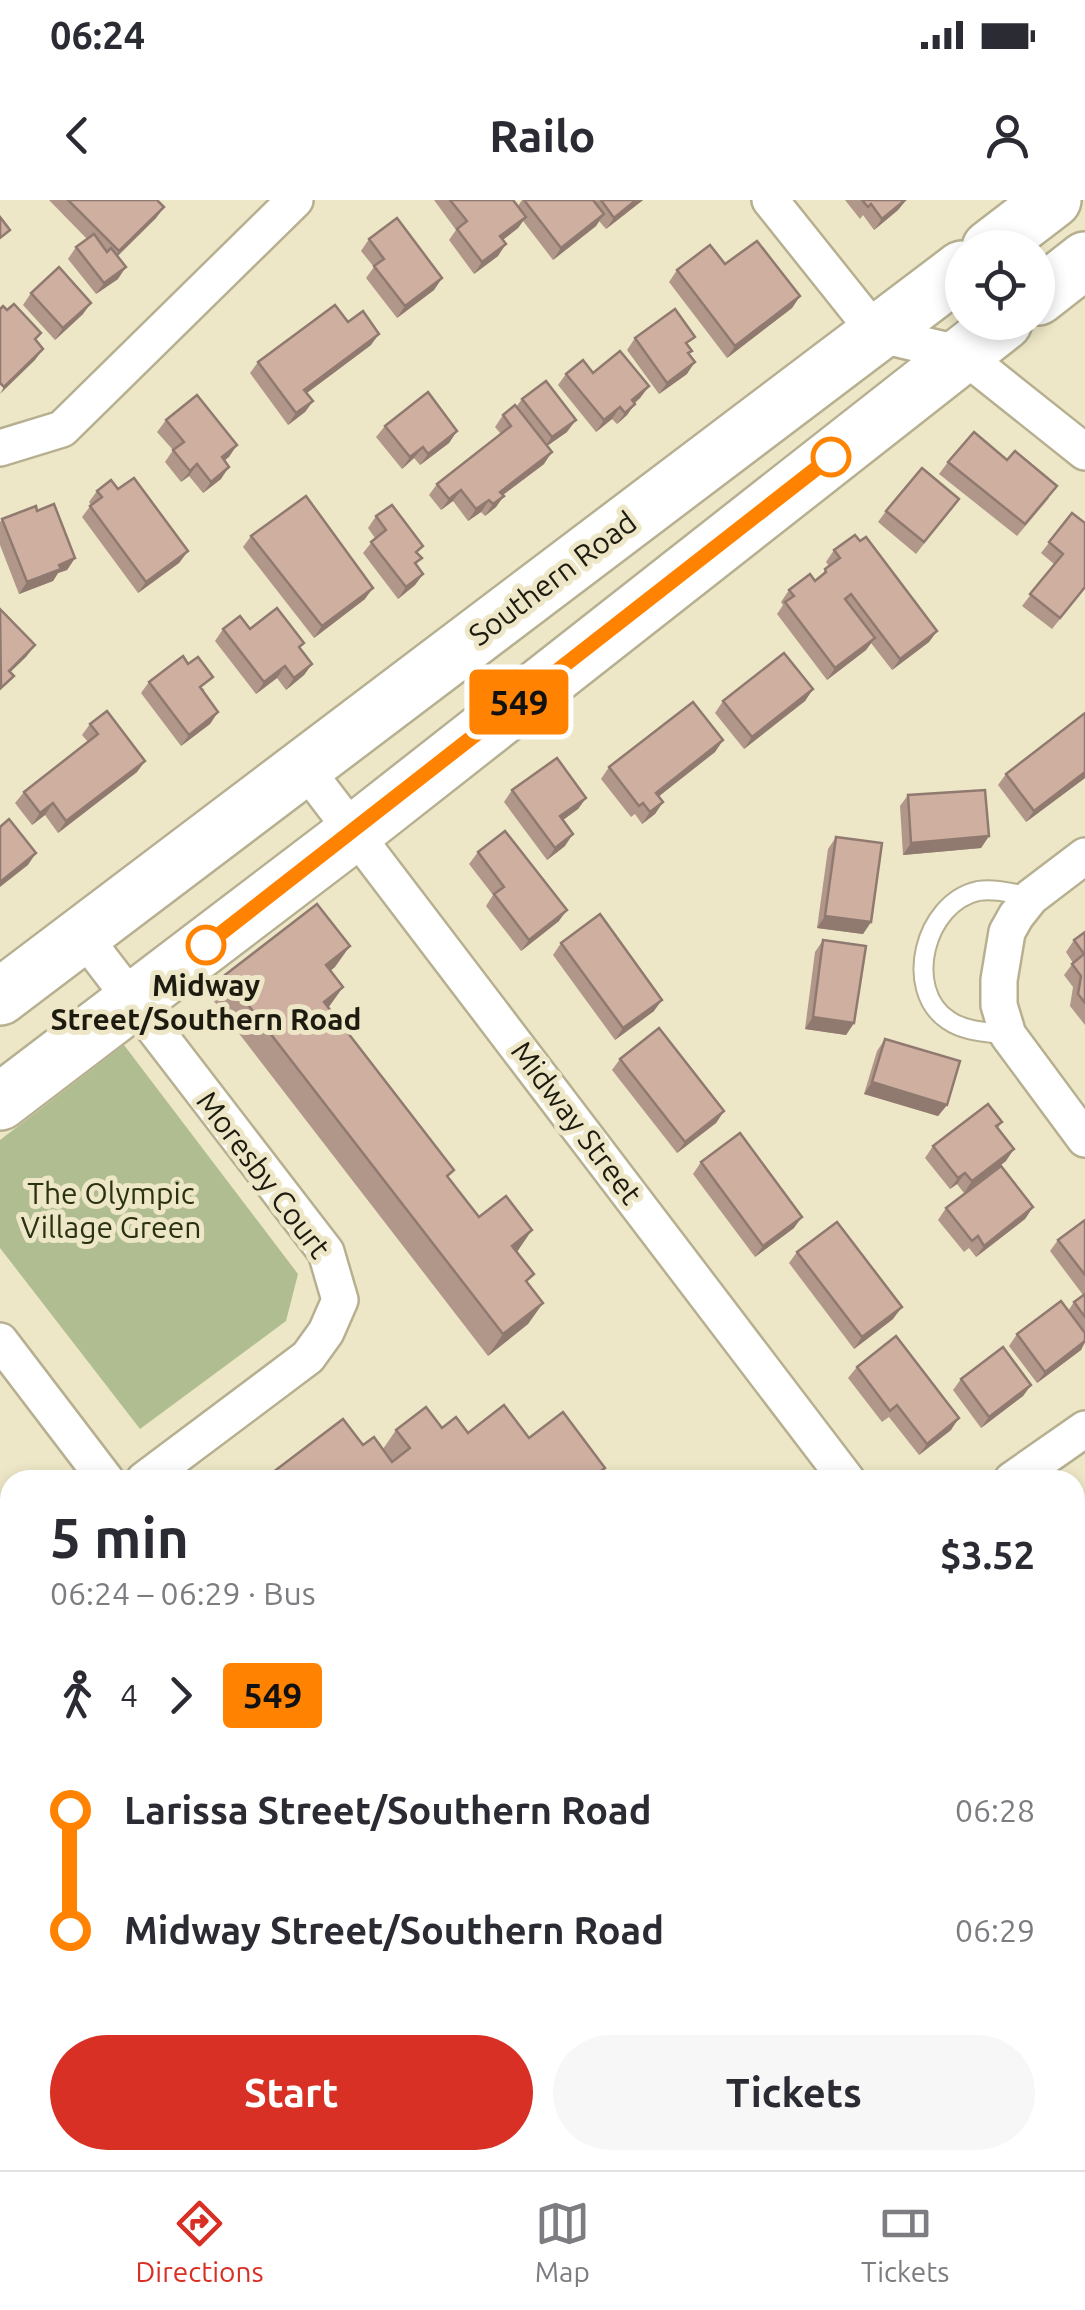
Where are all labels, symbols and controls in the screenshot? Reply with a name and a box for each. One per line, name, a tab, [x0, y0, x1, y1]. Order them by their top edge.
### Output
text: 06:24	[50, 14, 145, 56]
icon: back	[50, 108, 105, 163]
icon: person	[980, 108, 1035, 163]
text: Railo	[489, 110, 596, 161]
map controls	[945, 230, 1055, 340]
button: locate	[945, 230, 1055, 340]
unlabelled marker	[812, 438, 850, 476]
street label: Southern Road	[462, 504, 643, 652]
line badge: 549	[462, 670, 576, 734]
text: 549	[489, 682, 549, 722]
marker: Midway Street/Southern Road	[187, 926, 225, 964]
place label: Midway Street/Southern Road	[51, 968, 361, 1036]
street label: Midway Street	[505, 1034, 649, 1211]
street label: Moresby Court	[190, 1084, 338, 1264]
park label: The Olympic Village Green	[21, 1176, 201, 1244]
text: 5 min	[50, 1507, 189, 1568]
text: $3.52	[940, 1534, 1035, 1576]
text: 06:24 – 06:29 · Bus	[50, 1575, 316, 1611]
icon: walk	[50, 1668, 105, 1723]
icon: forward	[153, 1668, 208, 1723]
text: 549	[243, 1675, 302, 1715]
text: 4	[120, 1677, 138, 1713]
text: Larissa Street/Southern Road	[124, 1789, 651, 1831]
text: 06:28	[955, 1792, 1035, 1828]
text: Midway Street/Southern Road	[124, 1909, 664, 1951]
text: 06:29	[955, 1912, 1035, 1948]
button: Start	[50, 2035, 533, 2150]
button: Tickets	[553, 2035, 1035, 2150]
tab: Directions	[136, 2196, 264, 2287]
tab: Map	[535, 2196, 590, 2287]
tab: Tickets	[861, 2196, 949, 2287]

